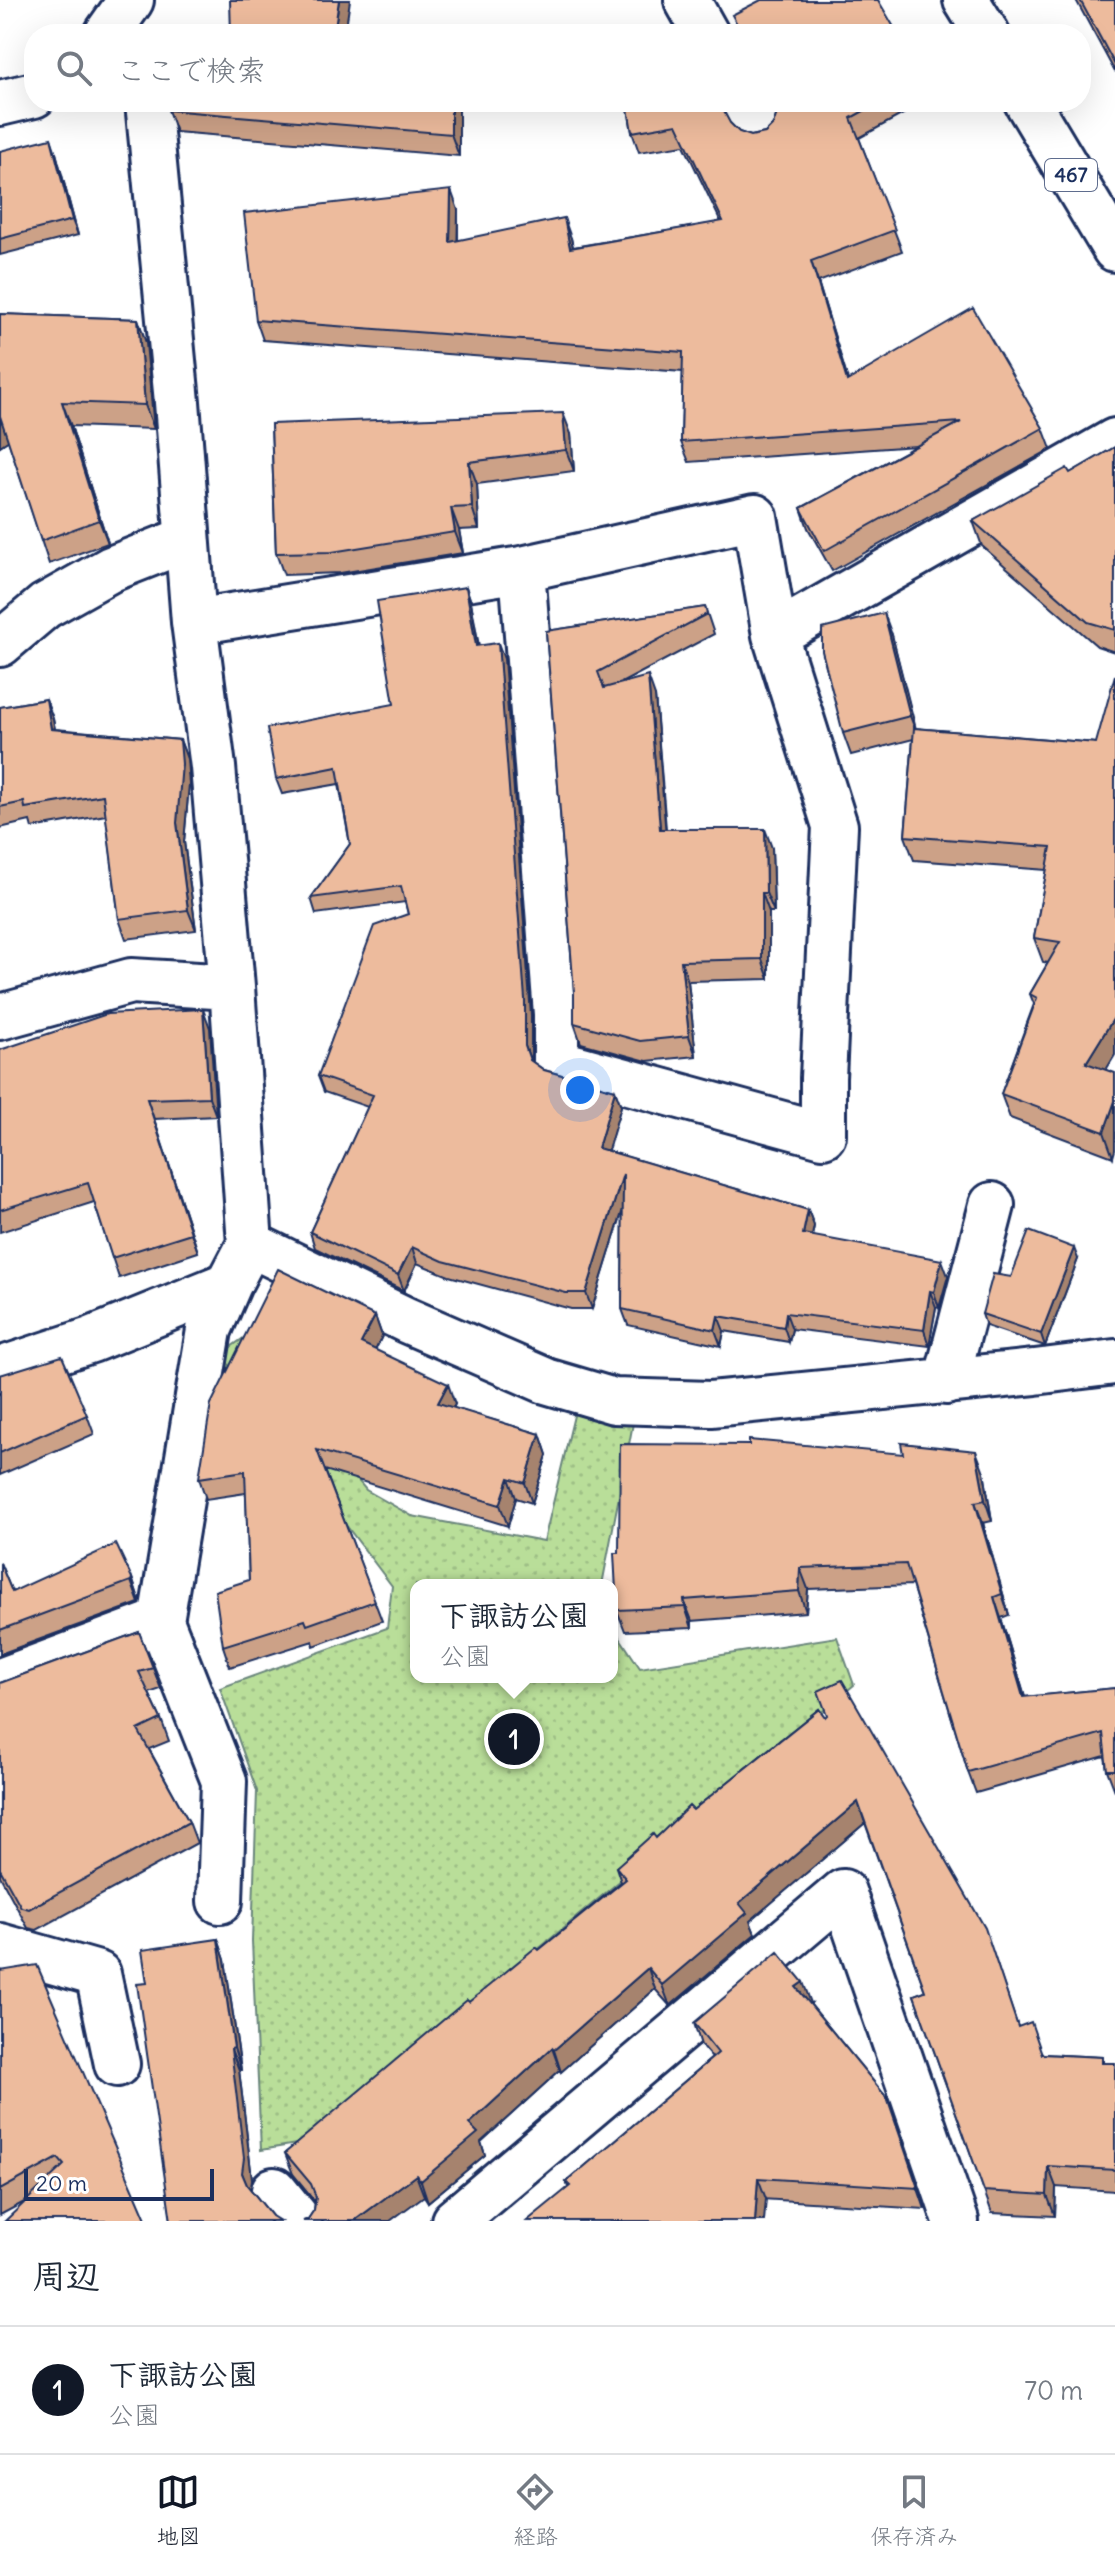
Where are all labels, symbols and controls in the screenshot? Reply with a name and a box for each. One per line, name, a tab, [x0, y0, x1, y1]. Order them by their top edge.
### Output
search box	[24, 24, 1091, 112]
icon: search	[52, 46, 96, 90]
text: ここで検索	[116, 51, 266, 89]
road number: 467	[1045, 159, 1097, 191]
your location	[560, 1070, 600, 1110]
popup	[410, 1579, 618, 1683]
text: 下諏訪公園	[439, 1596, 589, 1634]
text: 公園	[439, 1639, 491, 1672]
pin: 1	[488, 1709, 540, 1769]
scale bar	[24, 2165, 214, 2201]
text: 20 m	[36, 2169, 87, 2197]
text: 周辺	[32, 2254, 100, 2297]
text: 下諏訪公園	[108, 2355, 258, 2393]
text: 1	[53, 2374, 63, 2407]
text: 70 m	[1024, 2374, 1083, 2407]
text: 公園	[108, 2398, 160, 2431]
tab: 地図	[156, 2470, 201, 2550]
tab: 経路	[513, 2470, 558, 2550]
tab: 保存済み	[870, 2470, 959, 2550]

